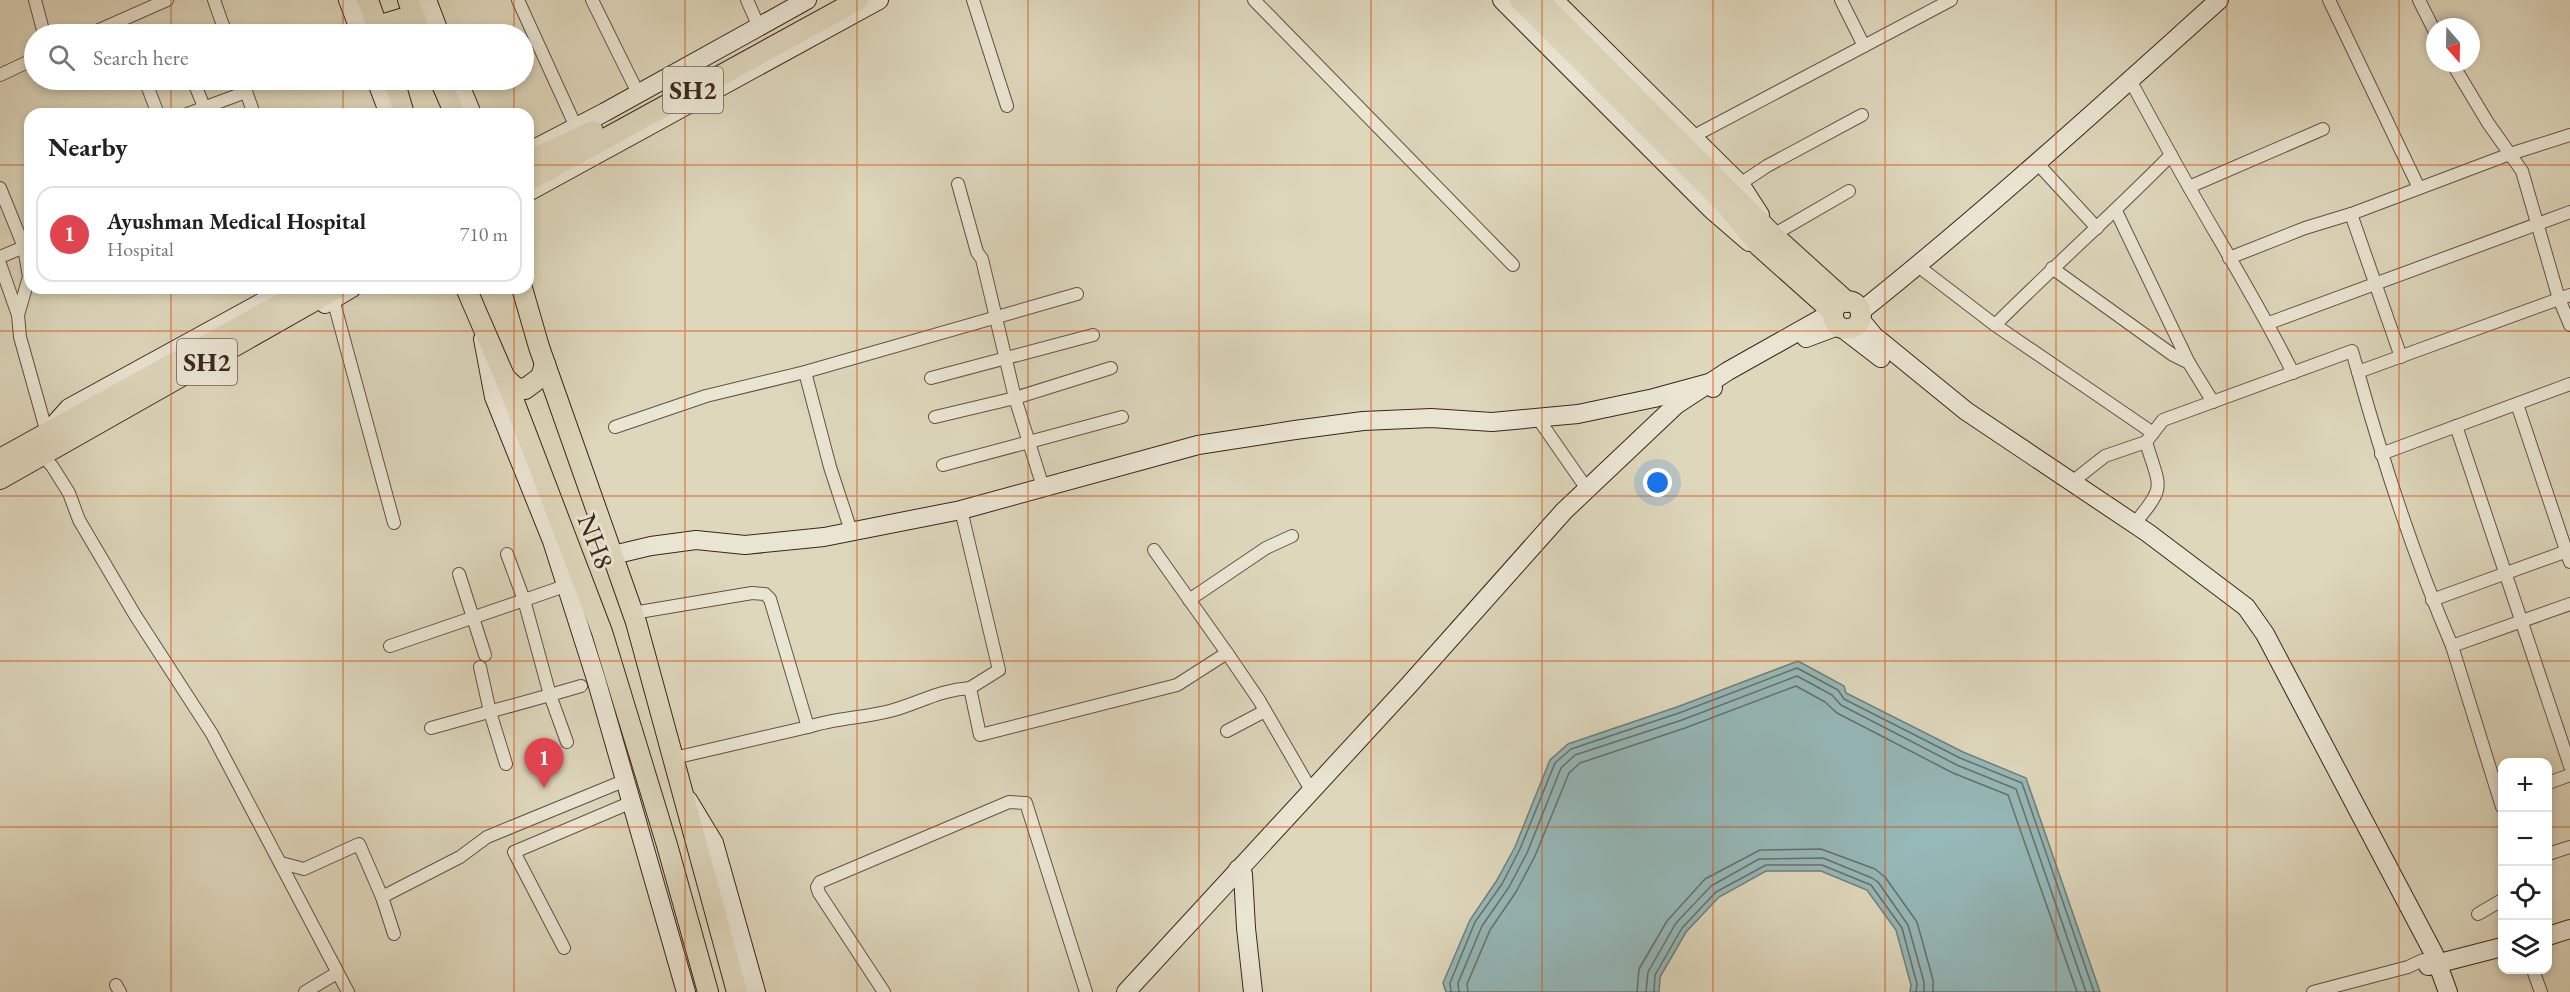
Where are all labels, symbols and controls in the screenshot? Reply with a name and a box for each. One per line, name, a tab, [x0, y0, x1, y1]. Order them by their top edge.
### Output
north arrow	[2426, 18, 2480, 72]
search box	[24, 24, 534, 90]
icon: search	[45, 41, 78, 74]
text: Search here	[93, 43, 188, 72]
road number: SH2	[663, 67, 723, 113]
text: Nearby	[48, 130, 128, 164]
text: Ayushman Medical Hospital	[107, 207, 366, 236]
text: 1	[64, 221, 75, 247]
text: 710 m	[460, 221, 508, 247]
text: Hospital	[107, 236, 174, 262]
road number: SH2	[177, 339, 237, 385]
your location	[1643, 468, 1672, 497]
street label: NH8	[570, 508, 622, 574]
pin: 1	[524, 738, 564, 788]
map controls	[2498, 758, 2552, 974]
button: +	[2498, 758, 2552, 812]
button: −	[2498, 812, 2552, 866]
button: locate	[2498, 866, 2552, 920]
button: layers	[2498, 920, 2552, 974]

